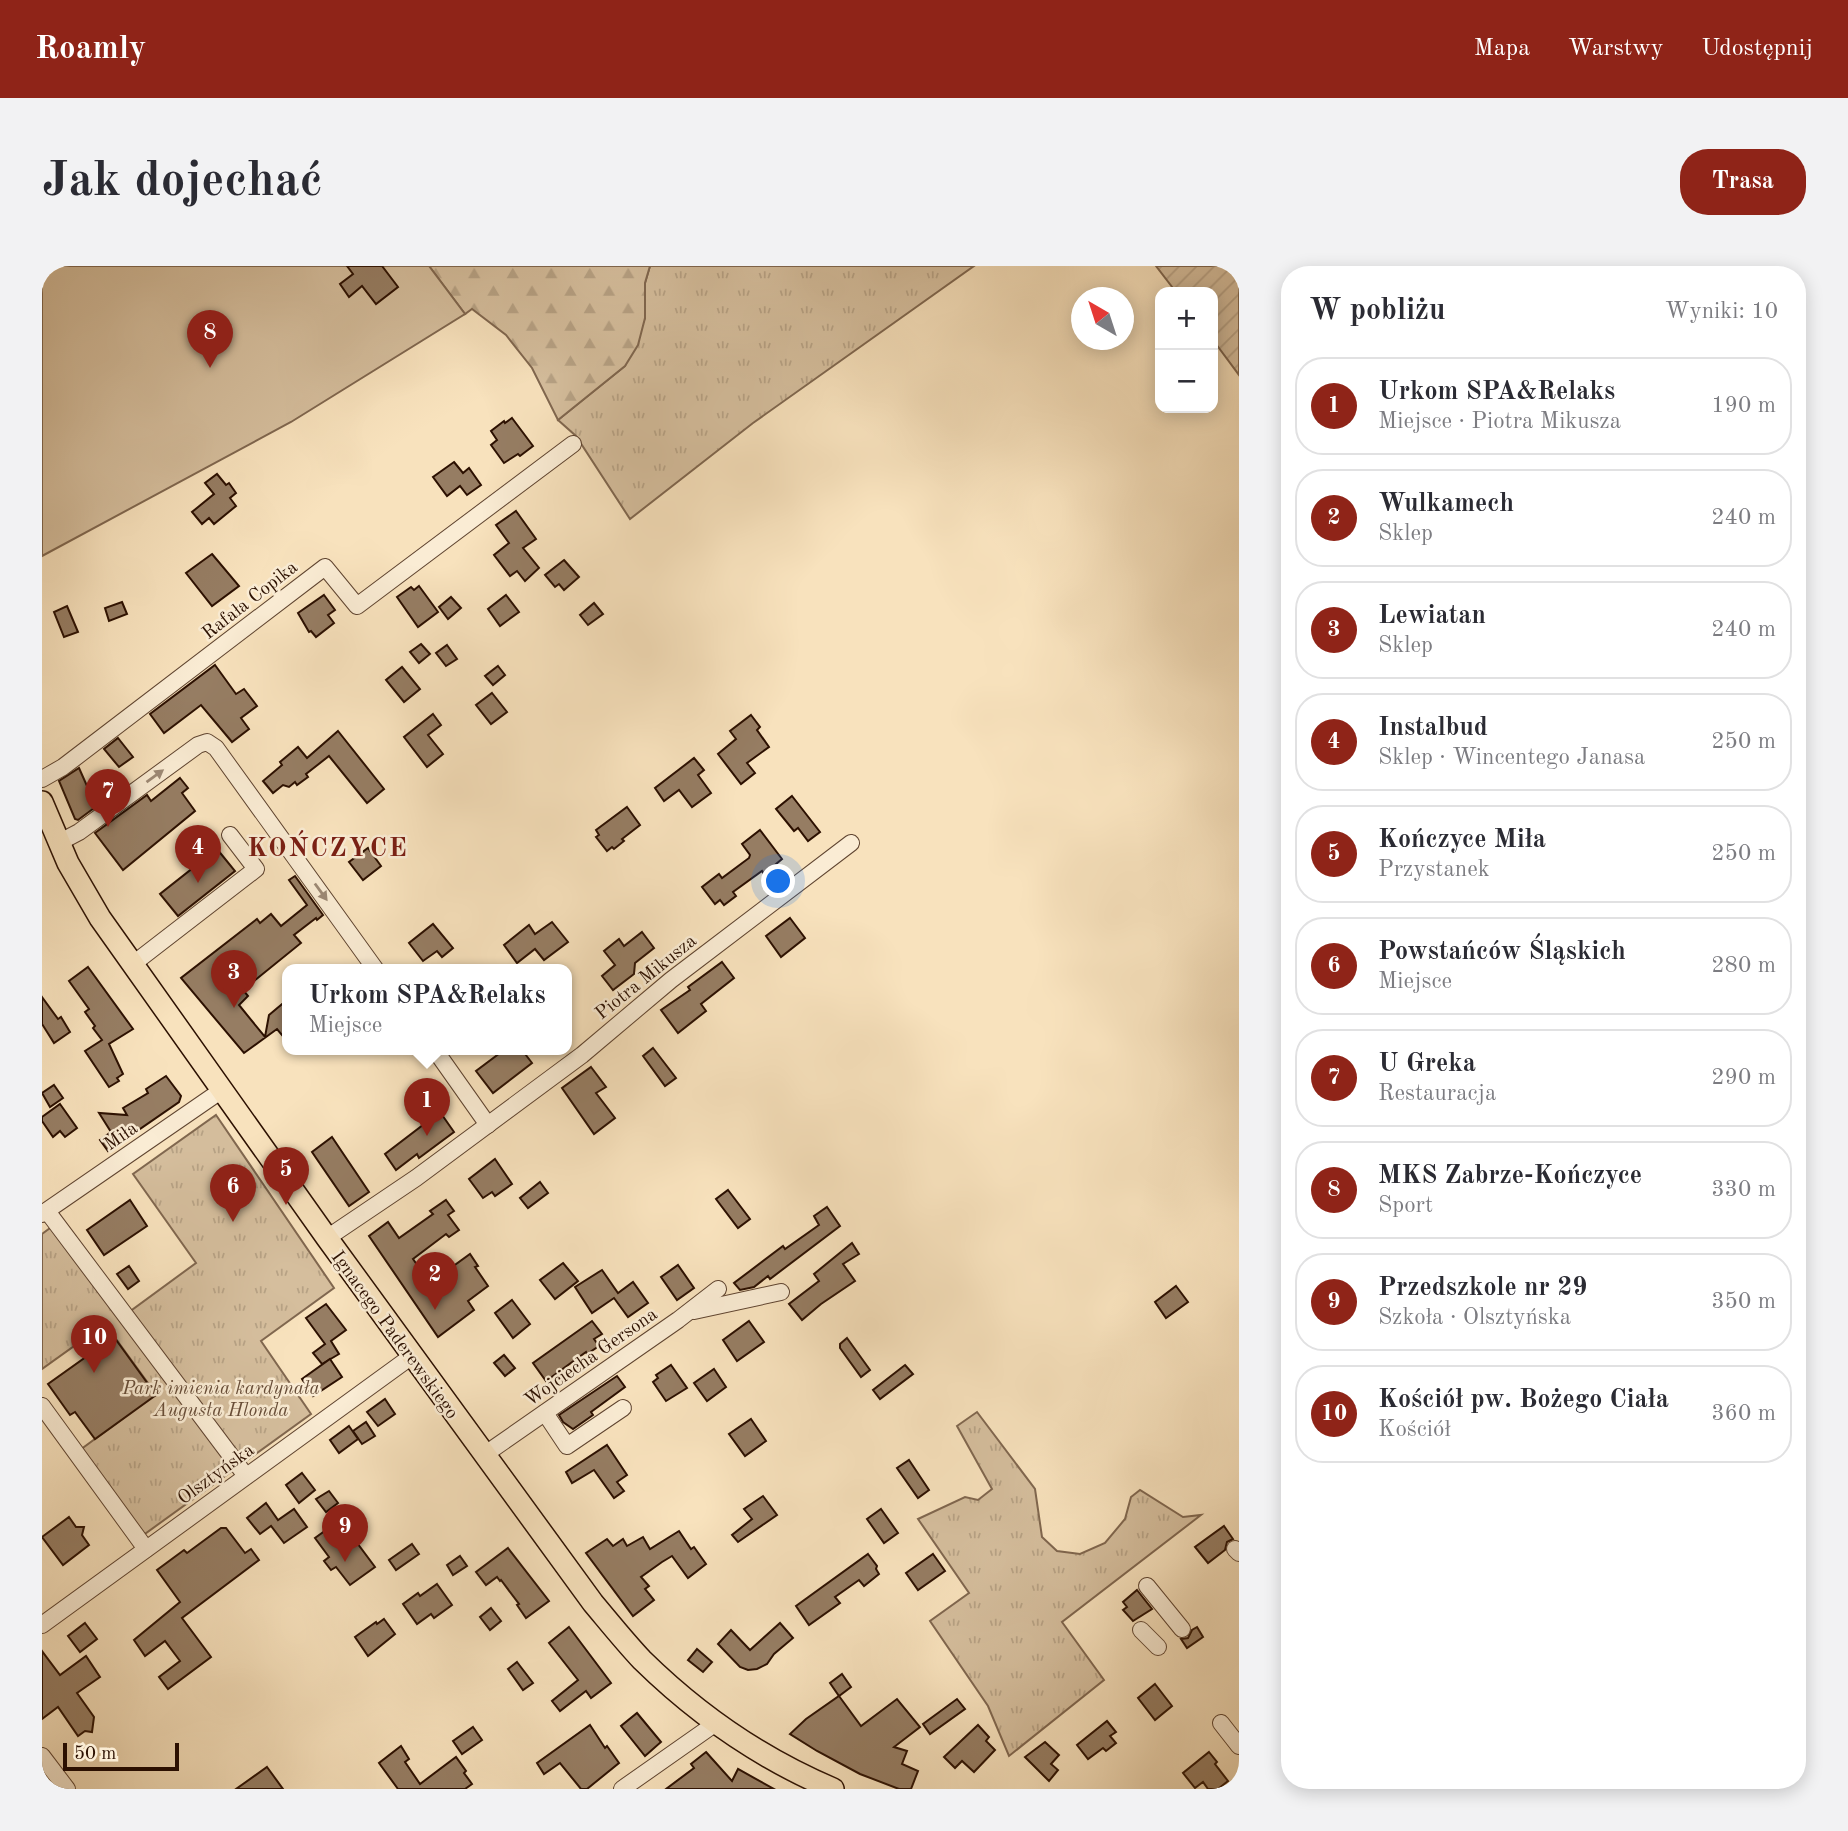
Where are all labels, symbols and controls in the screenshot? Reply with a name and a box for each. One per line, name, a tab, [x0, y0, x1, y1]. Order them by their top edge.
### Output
text: Roamly	[35, 33, 146, 66]
text: Mapa	[1474, 37, 1530, 61]
text: Warstwy	[1568, 37, 1664, 61]
text: Udostępnij	[1702, 37, 1813, 61]
button: Trasa	[1680, 149, 1806, 215]
text: Jak dojechać	[42, 158, 323, 207]
north arrow	[1071, 287, 1134, 350]
map controls	[1155, 287, 1218, 413]
button: +	[1155, 287, 1218, 350]
text: W pobliżu	[1309, 296, 1445, 326]
text: Wyniki: 10	[1665, 300, 1778, 323]
pin: 8	[187, 310, 233, 368]
button: −	[1155, 350, 1218, 413]
text: Urkom SPA&Relaks	[1378, 379, 1615, 405]
text: 1	[1327, 394, 1341, 417]
text: 190 m	[1711, 394, 1776, 417]
text: Miejsce · Piotra Mikusza	[1378, 410, 1621, 433]
text: Wulkamech	[1378, 491, 1514, 517]
text: 2	[1327, 506, 1341, 529]
text: 240 m	[1711, 506, 1776, 529]
text: Sklep	[1378, 522, 1433, 545]
street label: Rafała Copika	[199, 558, 302, 644]
text: Lewiatan	[1378, 603, 1486, 629]
text: 3	[1327, 618, 1341, 641]
text: 240 m	[1711, 618, 1776, 641]
text: Sklep	[1378, 634, 1433, 657]
text: Instalbud	[1378, 715, 1488, 741]
text: 4	[1327, 730, 1341, 753]
text: 250 m	[1711, 730, 1776, 753]
text: Sklep · Wincentego Janasa	[1378, 746, 1645, 769]
pin: 7	[85, 769, 131, 827]
one-way arrow	[146, 770, 164, 784]
pin: 4	[175, 825, 221, 883]
text: Kończyce Miła	[1378, 827, 1546, 853]
district label: KOŃCZYCE	[247, 830, 409, 862]
text: 5	[1327, 842, 1341, 865]
text: 250 m	[1711, 842, 1776, 865]
text: Przystanek	[1378, 858, 1490, 881]
your location	[761, 864, 795, 898]
one-way arrow	[313, 883, 327, 901]
street label: Piotra Mikusza	[593, 931, 701, 1024]
text: Powstańców Śląskich	[1378, 939, 1626, 965]
pin: 3	[211, 950, 257, 1008]
text: 6	[1327, 954, 1341, 977]
text: 280 m	[1711, 954, 1776, 977]
popup	[282, 964, 572, 1055]
text: Miejsce	[1378, 970, 1452, 993]
text: Urkom SPA&Relaks	[308, 983, 546, 1009]
text: Miejsce	[308, 1014, 382, 1037]
text: U Greka	[1378, 1051, 1476, 1077]
text: 7	[1327, 1066, 1341, 1089]
text: 290 m	[1711, 1066, 1776, 1089]
pin: 1	[404, 1078, 450, 1136]
text: Restauracja	[1378, 1082, 1496, 1105]
street label: Miła	[101, 1119, 142, 1155]
pin: 5	[263, 1147, 309, 1205]
text: MKS Zabrze-Kończyce	[1378, 1163, 1642, 1189]
pin: 6	[210, 1164, 256, 1222]
text: 8	[1327, 1178, 1341, 1201]
text: 330 m	[1711, 1178, 1776, 1201]
text: Sport	[1378, 1194, 1433, 1217]
street label: Ignacego Paderewskiego	[327, 1248, 461, 1423]
pin: 2	[412, 1252, 458, 1310]
text: Przedszkole nr 29	[1378, 1275, 1587, 1301]
text: 9	[1327, 1290, 1341, 1313]
text: 350 m	[1711, 1290, 1776, 1313]
street label: Wojciecha Gersona	[522, 1305, 662, 1411]
text: Szkoła · Olsztyńska	[1378, 1306, 1571, 1329]
pin: 10	[71, 1315, 117, 1373]
park label: Park imienia kardynała Augusta Hlonda	[121, 1380, 320, 1421]
text: Kościół pw. Bożego Ciała	[1378, 1387, 1669, 1413]
text: 10	[1321, 1402, 1347, 1425]
text: 360 m	[1711, 1402, 1776, 1425]
text: Kościół	[1378, 1418, 1451, 1441]
street label: Olsztyńska	[175, 1441, 259, 1509]
pin: 9	[322, 1504, 368, 1562]
scale bar	[63, 1740, 178, 1772]
text: 50 m	[74, 1745, 116, 1764]

